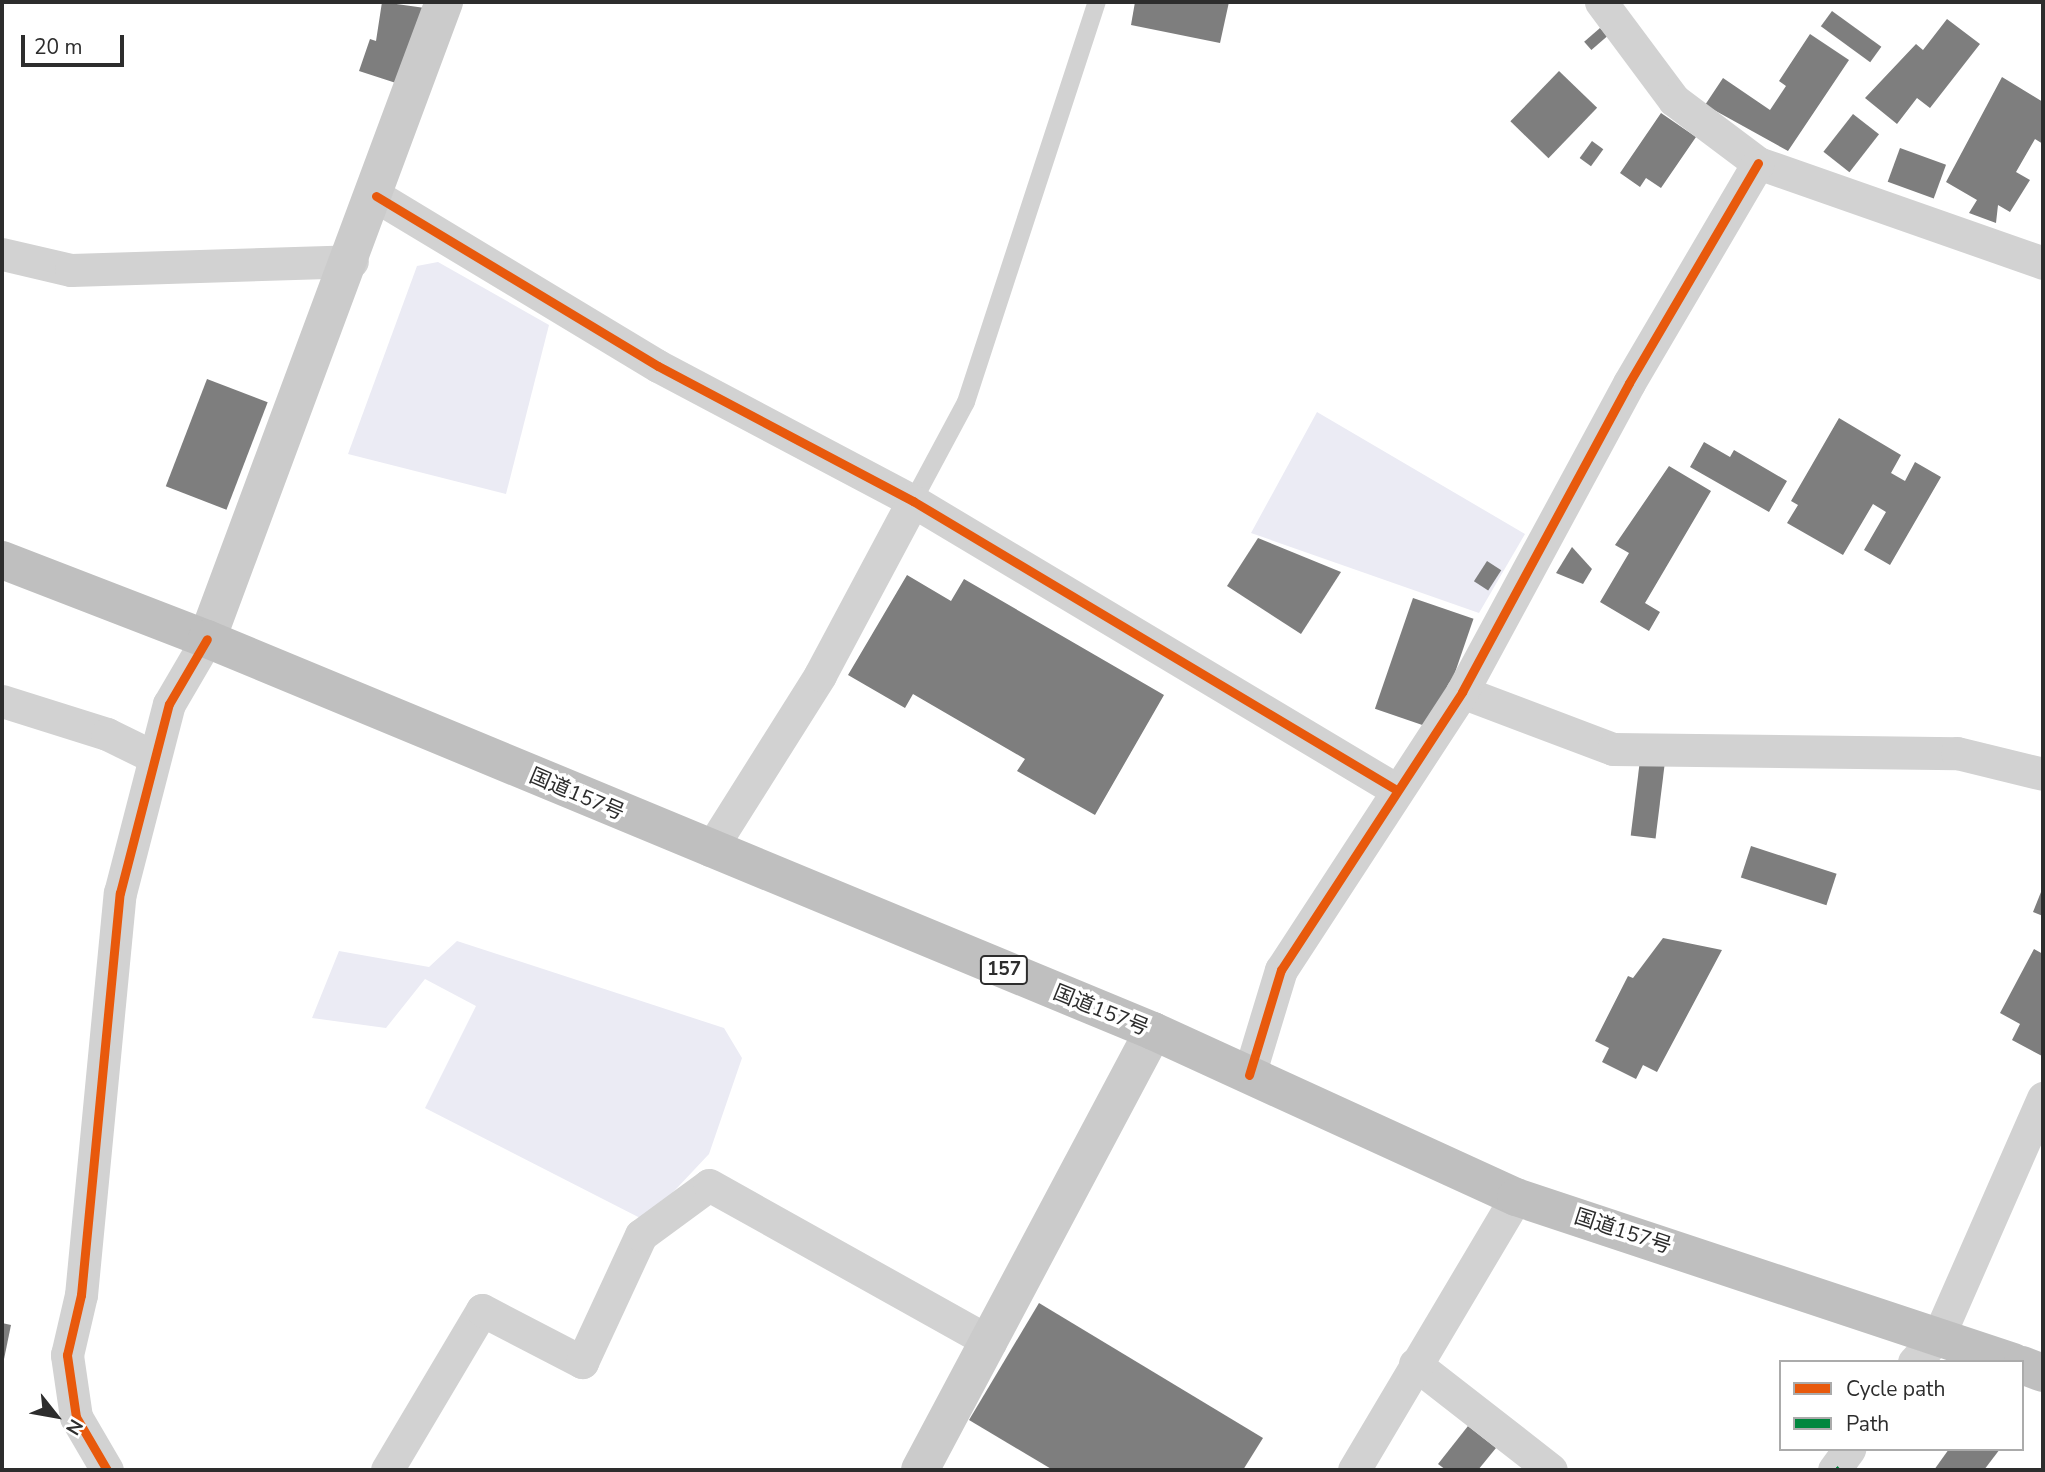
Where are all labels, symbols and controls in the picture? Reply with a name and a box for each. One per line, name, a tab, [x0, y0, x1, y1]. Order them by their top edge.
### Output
scale bar	[24, 21, 128, 65]
text: 20 m	[34, 33, 83, 61]
street label: 国道157号	[526, 763, 628, 825]
road number: 157	[979, 954, 1028, 986]
street label: 国道157号	[1050, 979, 1152, 1041]
street label: 国道157号	[1571, 1203, 1675, 1259]
legend	[1779, 1360, 2024, 1451]
text: Cycle path	[1846, 1375, 1945, 1403]
north arrow	[21, 1381, 91, 1451]
text: Path	[1846, 1410, 1889, 1438]
text: N	[59, 1414, 89, 1440]

